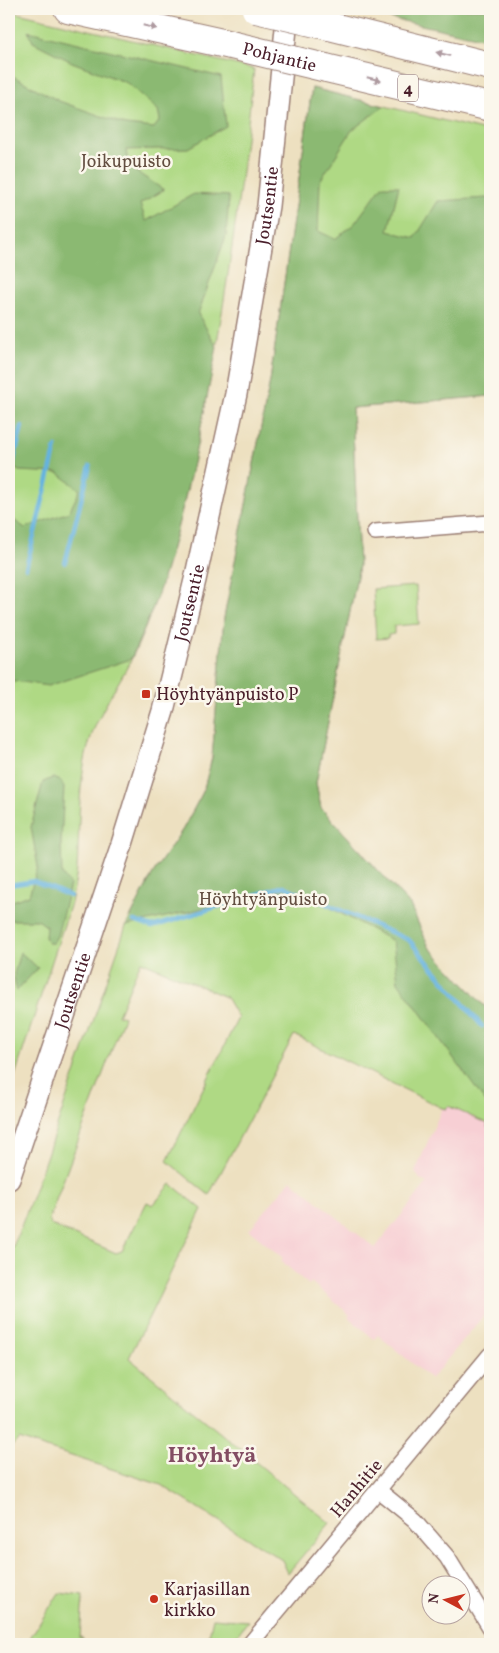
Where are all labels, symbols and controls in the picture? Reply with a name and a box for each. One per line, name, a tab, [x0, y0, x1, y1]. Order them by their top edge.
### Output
one-way arrow	[142, 23, 157, 31]
street label: Pohjantie	[240, 37, 319, 79]
one-way arrow	[435, 50, 450, 58]
one-way arrow	[366, 75, 381, 83]
road number: 4	[398, 75, 418, 102]
park label: Joikupuisto	[81, 150, 171, 175]
street label: Joutsentie	[251, 165, 286, 247]
street label: Joutsentie	[169, 562, 212, 645]
place label: Höyhtyänpuisto P	[156, 683, 299, 708]
marker: Höyhtyänpuisto P	[140, 688, 152, 700]
park label: Höyhtyänpuisto	[199, 888, 327, 913]
street label: Joutsentie	[50, 949, 99, 1032]
district label: Höyhtyä	[168, 1441, 256, 1472]
street label: Hanhitie	[325, 1454, 389, 1524]
north arrow	[422, 1576, 472, 1626]
place label: Karjasillan kirkko	[164, 1578, 251, 1624]
text: N	[425, 1592, 445, 1605]
marker: Karjasillan kirkko	[148, 1593, 160, 1605]

